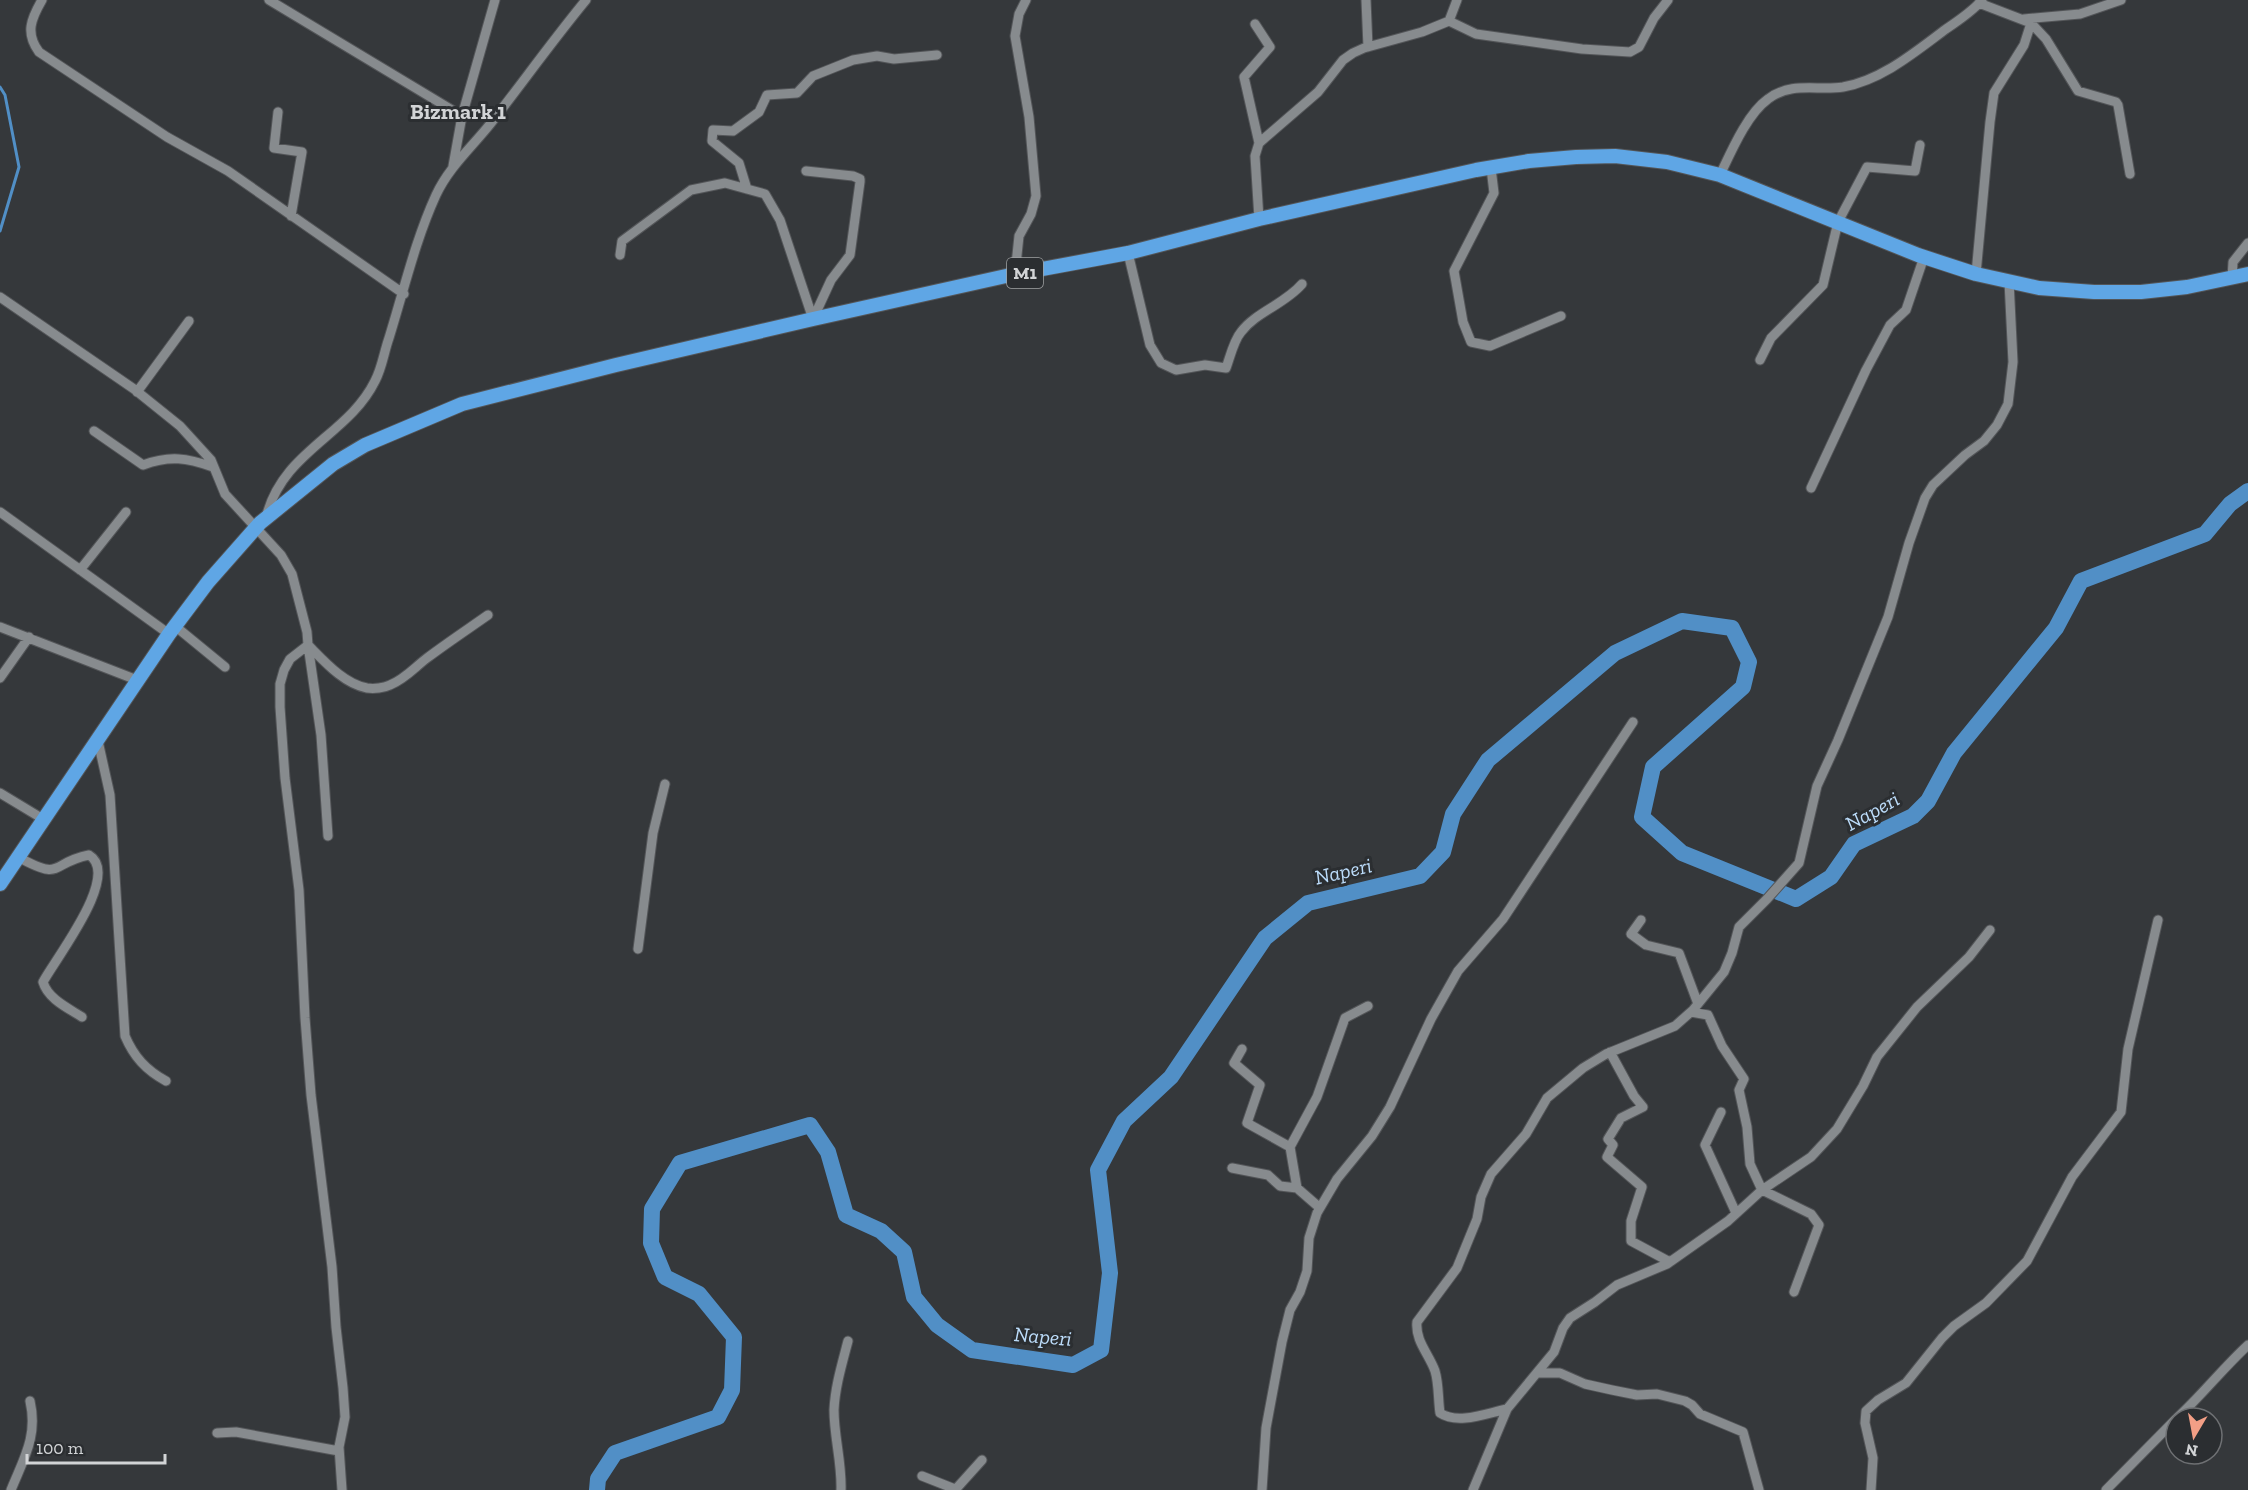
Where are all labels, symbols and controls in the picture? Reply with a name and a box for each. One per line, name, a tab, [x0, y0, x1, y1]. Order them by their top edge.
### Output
district label: Bizmark 1	[410, 98, 506, 125]
road number: M1	[1007, 258, 1043, 288]
water label: Naperi	[1841, 786, 1903, 836]
water label: Naperi	[1312, 852, 1374, 890]
water label: Naperi	[1013, 1321, 1073, 1351]
north arrow	[2164, 1406, 2224, 1466]
scale bar	[27, 1427, 165, 1465]
text: 100 m	[36, 1437, 84, 1459]
text: N	[2184, 1440, 2199, 1461]

